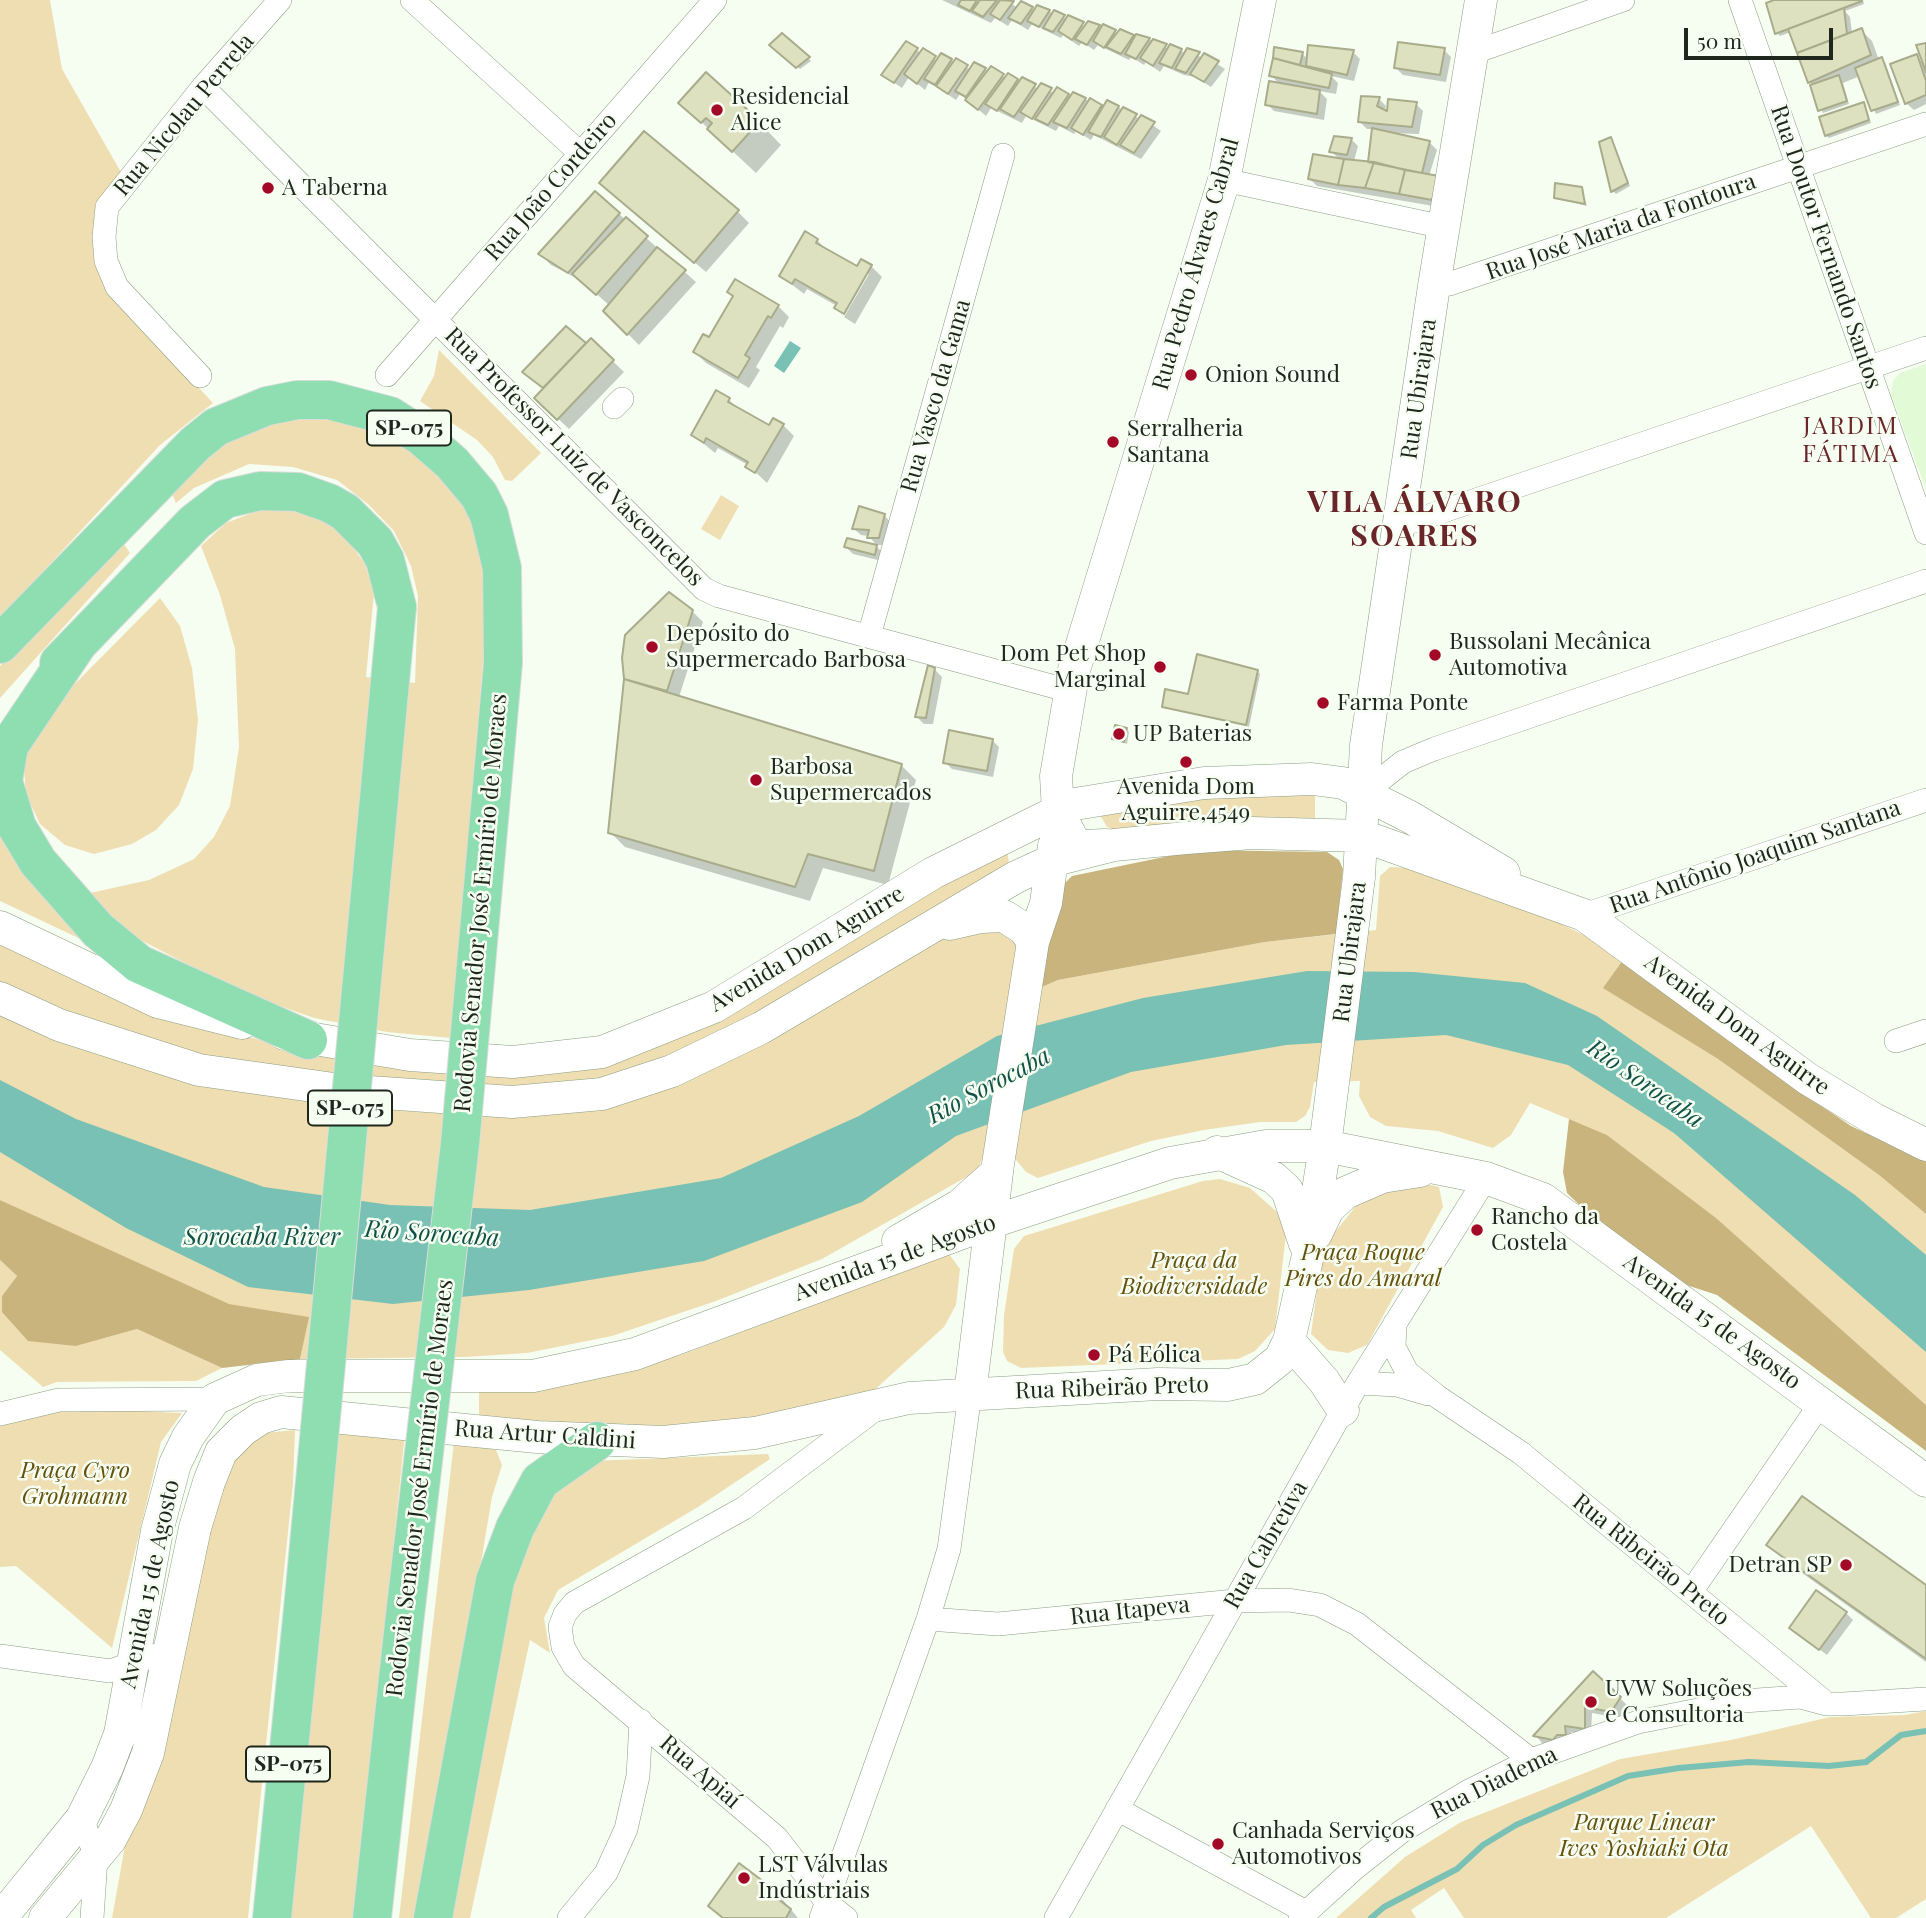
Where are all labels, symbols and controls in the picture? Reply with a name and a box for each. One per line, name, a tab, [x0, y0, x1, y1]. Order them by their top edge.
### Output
scale bar	[1688, 14, 1837, 58]
text: 50 m	[1697, 26, 1742, 54]
street label: Rua Nicolau Perrela	[108, 28, 260, 202]
place label: Residencial Alice	[731, 83, 849, 137]
street label: Rua Doutor Fernando Santos	[1764, 101, 1888, 393]
marker: Residencial Alice	[709, 102, 725, 118]
street label: Rua João Cordeiro	[479, 107, 623, 267]
street label: Rua Pedro Álvares Cabral	[1147, 135, 1245, 393]
street label: Rua José Maria da Fontoura	[1482, 168, 1760, 286]
place label: A Taberna	[282, 174, 388, 202]
marker: A Taberna	[260, 180, 276, 196]
street label: Rua Vasco da Gama	[895, 296, 977, 496]
street label: Rua Ubirajara	[1395, 317, 1443, 461]
street label: Rua Professor Luiz de Vasconcelos	[439, 322, 709, 592]
place label: Onion Sound	[1205, 361, 1340, 389]
marker: Onion Sound	[1183, 367, 1199, 383]
road number: SP-075	[367, 410, 451, 446]
district label: JARDIM FÁTIMA	[1803, 413, 1899, 469]
place label: Serralheria Santana	[1127, 415, 1243, 469]
marker: Serralheria Santana	[1105, 434, 1121, 450]
district label: VILA ÁLVARO SOARES	[1309, 485, 1521, 556]
place label: Depósito do Supermercado Barbosa	[666, 620, 906, 674]
place label: Bussolani Mecânica Automotiva	[1449, 628, 1651, 682]
marker: Depósito do Supermercado Barbosa	[644, 639, 660, 655]
place label: Dom Pet Shop Marginal	[1000, 640, 1146, 694]
marker: Bussolani Mecânica Automotiva	[1427, 647, 1443, 663]
marker: Dom Pet Shop Marginal	[1152, 659, 1168, 675]
place label: Farma Ponte	[1337, 689, 1468, 717]
street label: Rodovia Senador José Ermírio de Moraes	[449, 692, 513, 1114]
marker: Farma Ponte	[1315, 695, 1331, 711]
place label: UP Baterias	[1133, 720, 1252, 748]
marker: UP Baterias	[1111, 726, 1127, 742]
place label: Barbosa Supermercados	[770, 753, 932, 807]
marker: Avenida Dom Aguirre,4549	[1178, 754, 1194, 770]
marker: Barbosa Supermercados	[748, 772, 764, 788]
place label: Avenida Dom Aguirre,4549	[1117, 773, 1255, 827]
street label: Rua Antônio Joaquim Santana	[1606, 794, 1904, 920]
street label: Avenida Dom Aguirre	[705, 880, 909, 1018]
street label: Rua Ubirajara	[1328, 880, 1372, 1024]
street label: Avenida Dom Aguirre	[1639, 949, 1835, 1101]
water label: Rio Sorocaba	[1581, 1033, 1709, 1135]
water label: Rio Sorocaba	[923, 1042, 1055, 1130]
road number: SP-075	[308, 1090, 392, 1126]
place label: Rancho da Costela	[1491, 1203, 1599, 1257]
street label: Avenida 15 de Agosto	[790, 1209, 1000, 1307]
water label: Rio Sorocaba	[364, 1215, 500, 1253]
marker: Rancho da Costela	[1469, 1222, 1485, 1238]
water label: Sorocaba River	[184, 1224, 340, 1252]
park label: Praça Roque Pires do Amaral	[1285, 1239, 1441, 1293]
park label: Praça da Biodiversidade	[1121, 1247, 1267, 1301]
street label: Avenida 15 de Agosto	[1618, 1248, 1806, 1396]
street label: Rodovia Senador José Ermírio de Moraes	[381, 1278, 459, 1698]
place label: Pá Eólica	[1108, 1341, 1201, 1369]
marker: Pá Eólica	[1086, 1347, 1102, 1363]
street label: Rua Ribeirão Preto	[1015, 1371, 1209, 1405]
street label: Rua Artur Caldini	[453, 1415, 637, 1455]
park label: Praça Cyro Grohmann	[20, 1457, 130, 1511]
street label: Rua Cabreúva	[1218, 1476, 1314, 1614]
street label: Avenida 15 de Agosto	[114, 1477, 186, 1691]
street label: Rua Ribeirão Preto	[1567, 1488, 1735, 1632]
place label: Detran SP	[1729, 1551, 1832, 1579]
marker: Detran SP	[1838, 1557, 1854, 1573]
street label: Rua Itapeva	[1069, 1591, 1191, 1631]
place label: UVW Soluções e Consultoria	[1605, 1675, 1752, 1729]
marker: UVW Soluções e Consultoria	[1583, 1694, 1599, 1710]
street label: Rua Apiaí	[654, 1729, 746, 1815]
street label: Rua Diadema	[1426, 1741, 1562, 1825]
road number: SP-075	[246, 1746, 330, 1782]
park label: Parque Linear Ives Yoshiaki Ota	[1559, 1809, 1729, 1863]
place label: Canhada Serviços Automotivos	[1232, 1817, 1415, 1871]
marker: Canhada Serviços Automotivos	[1210, 1836, 1226, 1852]
place label: LST Válvulas Indústriais	[758, 1851, 888, 1905]
marker: LST Válvulas Indústriais	[736, 1870, 752, 1886]

